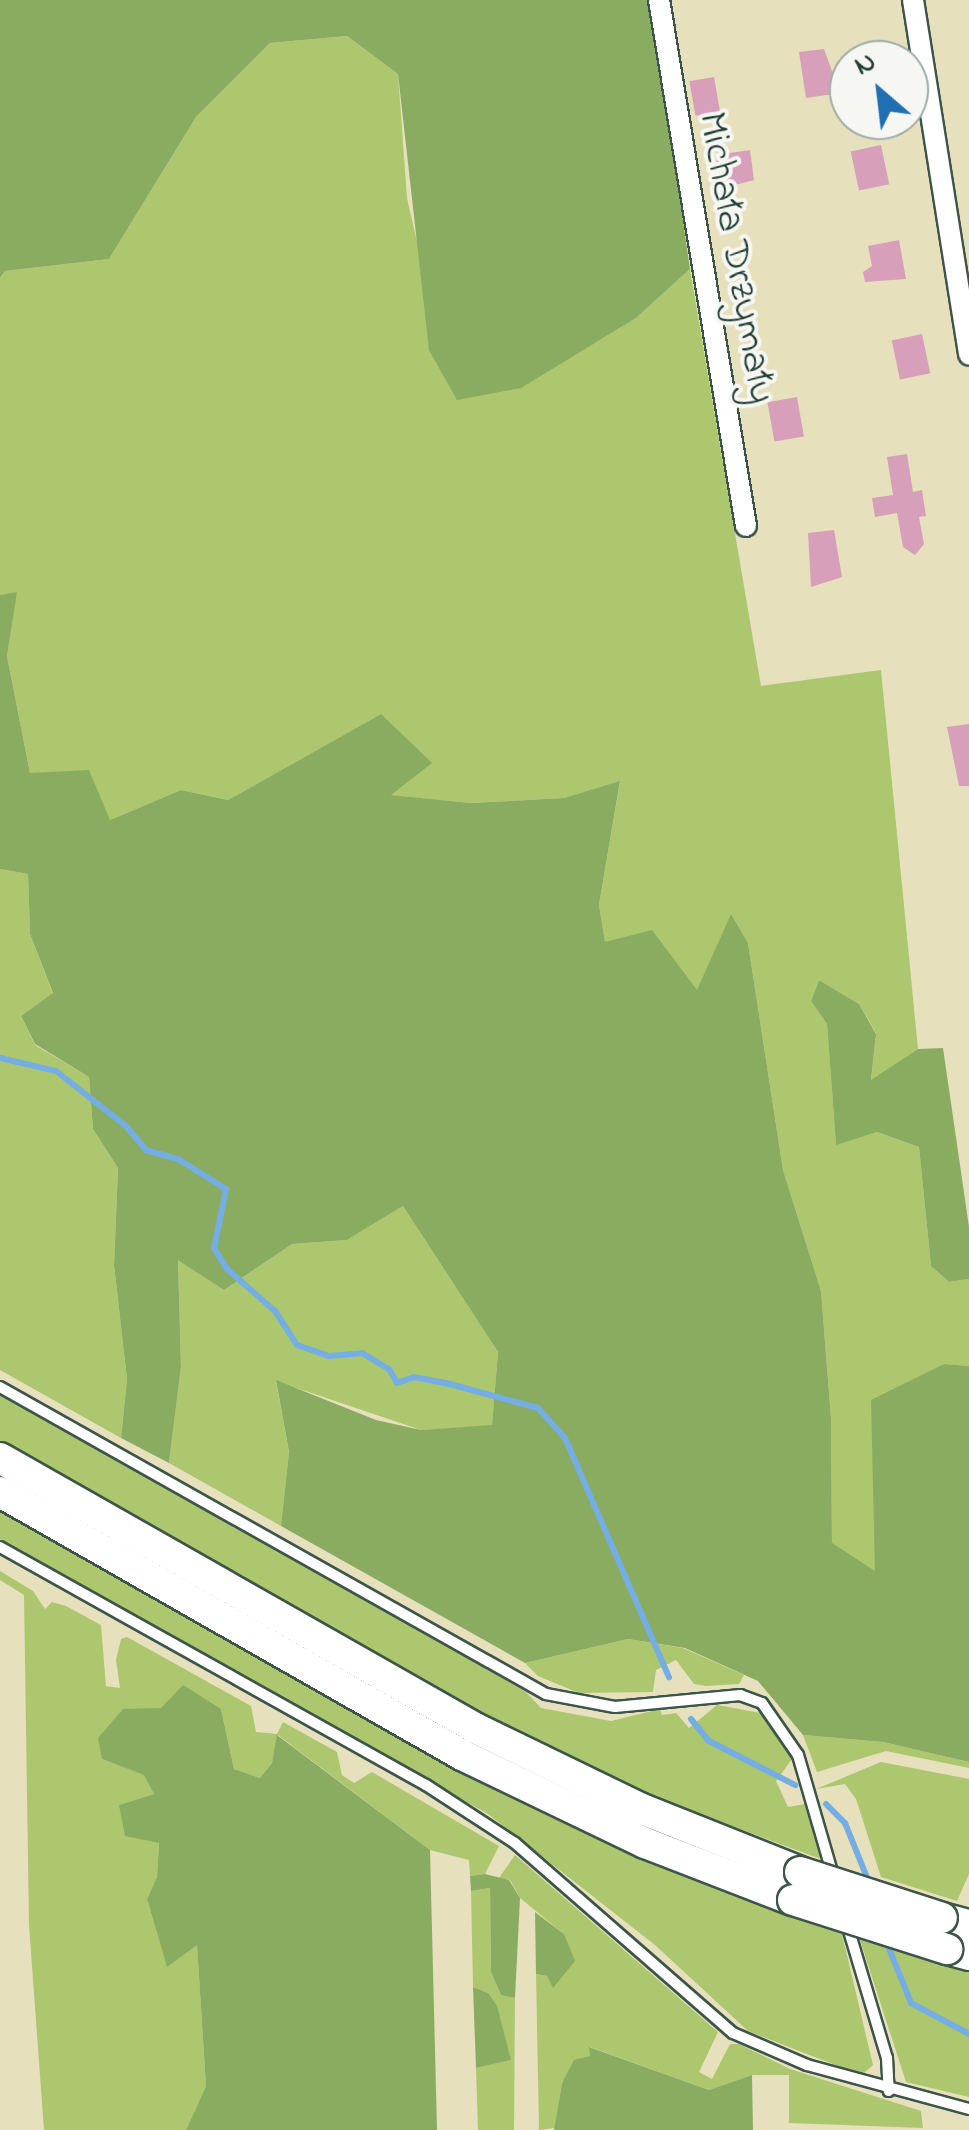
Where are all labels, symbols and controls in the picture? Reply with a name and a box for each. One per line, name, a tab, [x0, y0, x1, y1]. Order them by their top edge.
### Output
north arrow	[829, 40, 929, 140]
text: N	[848, 42, 884, 87]
street label: Michała Drzymały	[686, 108, 784, 408]

